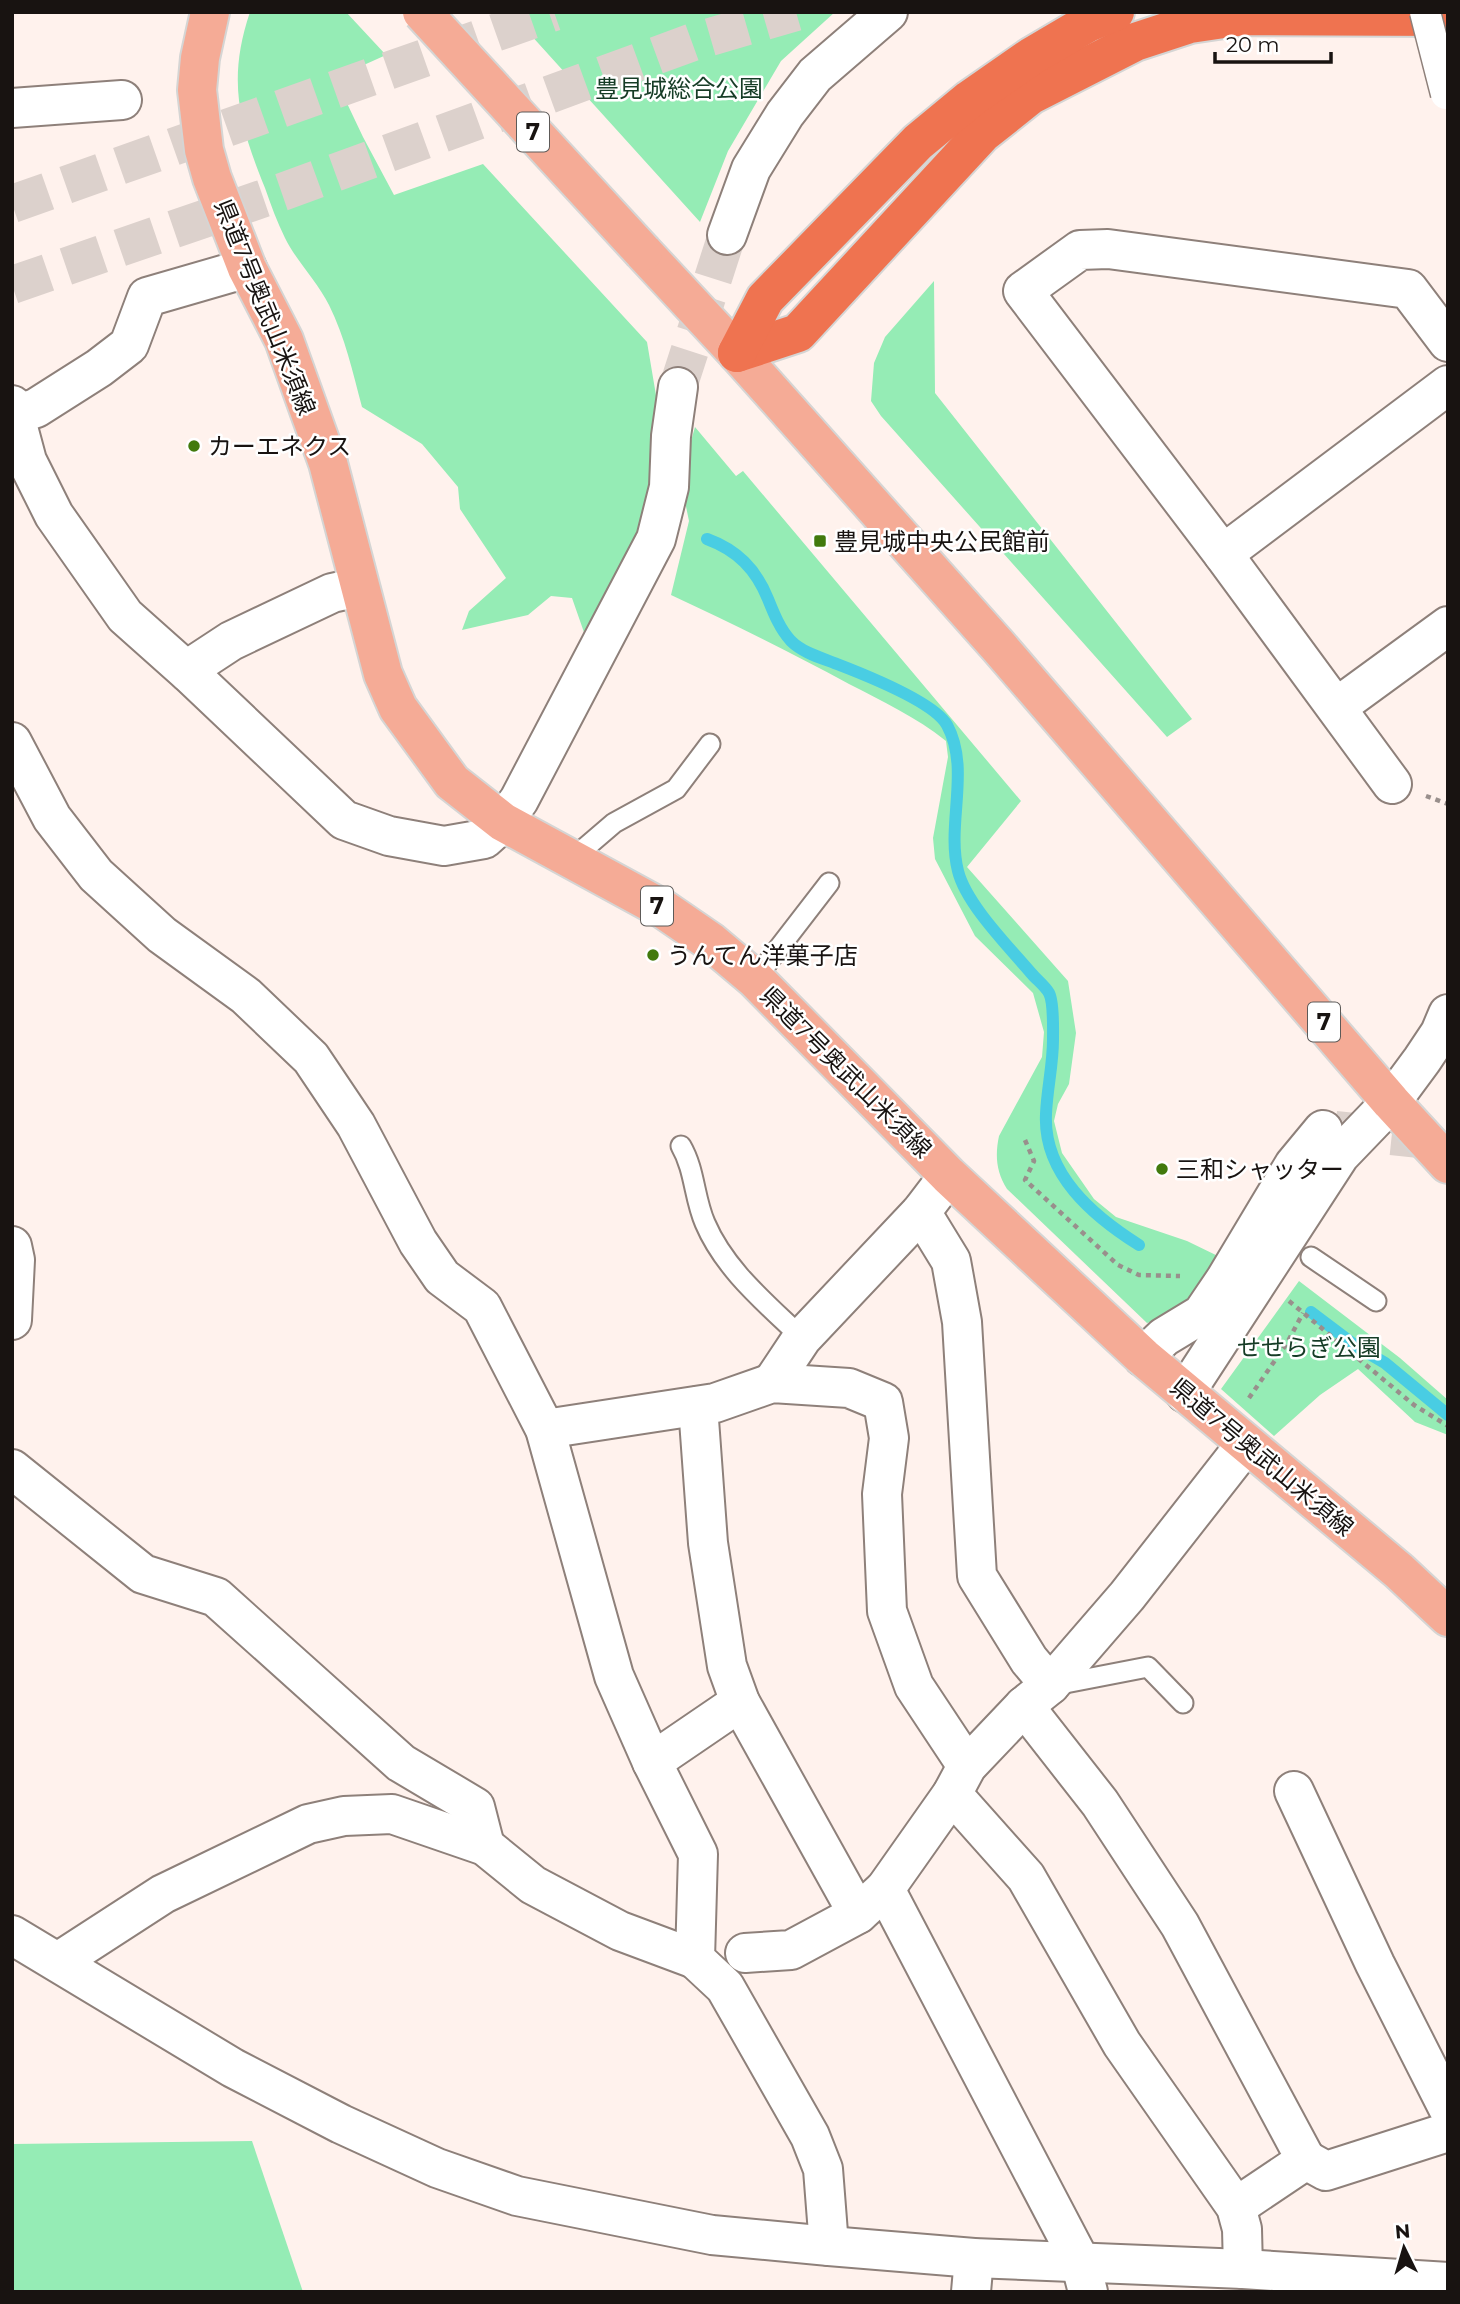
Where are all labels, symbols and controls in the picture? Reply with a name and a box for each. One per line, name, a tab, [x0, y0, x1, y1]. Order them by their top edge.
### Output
scale bar	[1215, 21, 1330, 65]
text: 20 m	[1226, 32, 1280, 57]
park label: 豊見城総合公園	[595, 74, 763, 103]
road number: 7	[517, 113, 549, 152]
street label: 県道7号奥武山米須線	[208, 195, 322, 419]
place label: カーエネクス	[208, 432, 351, 461]
marker: カーエネクス	[186, 438, 202, 454]
place label: 豊見城中央公民館前	[834, 527, 1050, 556]
marker: 豊見城中央公民館前	[812, 533, 828, 549]
road number: 7	[641, 886, 673, 925]
place label: うんてん洋菓子店	[667, 941, 858, 970]
marker: うんてん洋菓子店	[645, 947, 661, 963]
street label: 県道7号奥武山米須線	[754, 980, 938, 1164]
road number: 7	[1308, 1002, 1340, 1042]
place label: 三和シャッター	[1176, 1155, 1344, 1184]
marker: 三和シャッター	[1154, 1161, 1170, 1177]
park label: せせらぎ公園	[1237, 1333, 1381, 1362]
street label: 県道7号奥武山米須線	[1165, 1372, 1359, 1542]
north arrow	[1369, 2213, 1439, 2283]
text: N	[1394, 2219, 1411, 2244]

